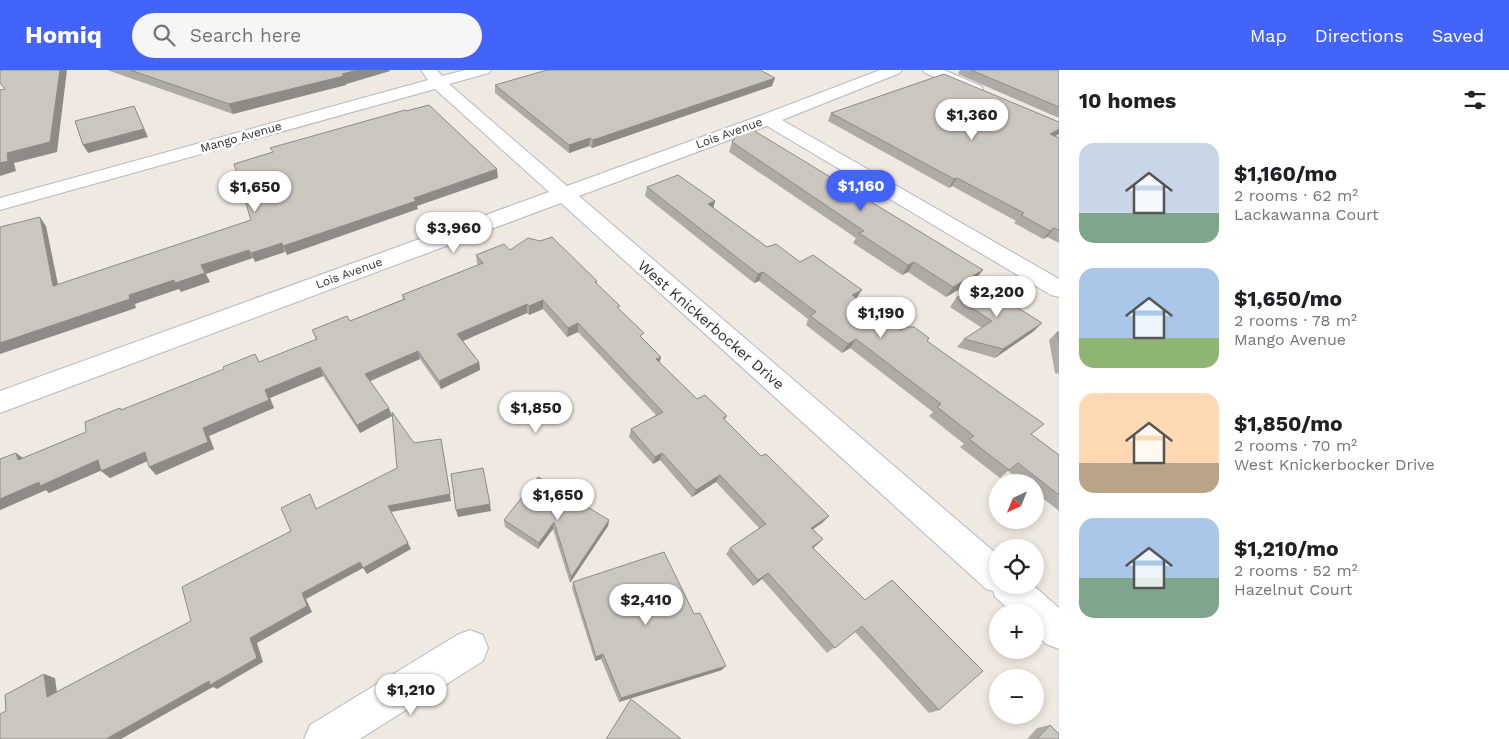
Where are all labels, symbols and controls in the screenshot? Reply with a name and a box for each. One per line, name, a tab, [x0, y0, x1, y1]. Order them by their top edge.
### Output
search box	[132, 13, 482, 58]
text: Homiq	[25, 21, 102, 49]
icon: search	[150, 21, 178, 49]
text: Search here	[190, 24, 301, 47]
text: Map	[1250, 25, 1287, 46]
text: Directions	[1315, 25, 1404, 46]
text: Saved	[1432, 25, 1484, 46]
icon: filters	[1461, 86, 1489, 114]
text: 10 homes	[1079, 88, 1176, 113]
pin: $1,360	[931, 98, 1013, 141]
text: $1,360	[946, 105, 998, 124]
street label: Lois Avenue	[694, 114, 764, 152]
street label: Mango Avenue	[199, 119, 283, 155]
text: $1,160/mo	[1234, 161, 1337, 186]
icon: home	[1119, 163, 1179, 223]
pin: $1,650	[214, 170, 296, 213]
pin: $1,160	[820, 170, 902, 212]
text: $1,160	[837, 176, 885, 195]
text: $1,650	[229, 177, 281, 196]
text: 2 rooms · 62 m²	[1234, 186, 1358, 205]
text: Lackawanna Court	[1234, 205, 1379, 224]
pin: $3,960	[413, 212, 495, 254]
text: $3,960	[427, 218, 481, 237]
street label: Lois Avenue	[314, 254, 384, 292]
street label: West Knickerbocker Drive	[634, 256, 788, 394]
pin: $2,200	[956, 276, 1038, 318]
text: $2,200	[970, 282, 1024, 301]
text: $1,650/mo	[1234, 286, 1342, 311]
icon: home	[1119, 288, 1179, 348]
pin: $1,190	[840, 296, 922, 339]
text: $1,190	[857, 303, 905, 322]
text: 2 rooms · 78 m²	[1234, 311, 1357, 330]
text: Mango Avenue	[1234, 330, 1346, 349]
pin: $1,850	[495, 392, 577, 434]
text: $1,850	[510, 398, 562, 417]
text: $1,850/mo	[1234, 411, 1343, 436]
icon: home	[1119, 413, 1179, 473]
text: 2 rooms · 70 m²	[1234, 436, 1357, 455]
text: West Knickerbocker Drive	[1234, 455, 1435, 474]
north arrow	[989, 474, 1044, 529]
map controls	[989, 474, 1044, 724]
pin: $1,650	[517, 478, 599, 521]
text: $1,650	[532, 485, 584, 504]
text: $1,210/mo	[1234, 536, 1339, 561]
icon: home	[1119, 538, 1179, 598]
button: locate	[989, 539, 1044, 594]
text: 2 rooms · 52 m²	[1234, 561, 1358, 580]
text: Hazelnut Court	[1234, 580, 1352, 599]
pin: $2,410	[605, 584, 687, 626]
text: $2,410	[620, 590, 672, 609]
button: +	[989, 604, 1044, 659]
button: −	[989, 669, 1044, 724]
pin: $1,210	[370, 674, 452, 716]
text: $1,210	[387, 680, 435, 699]

